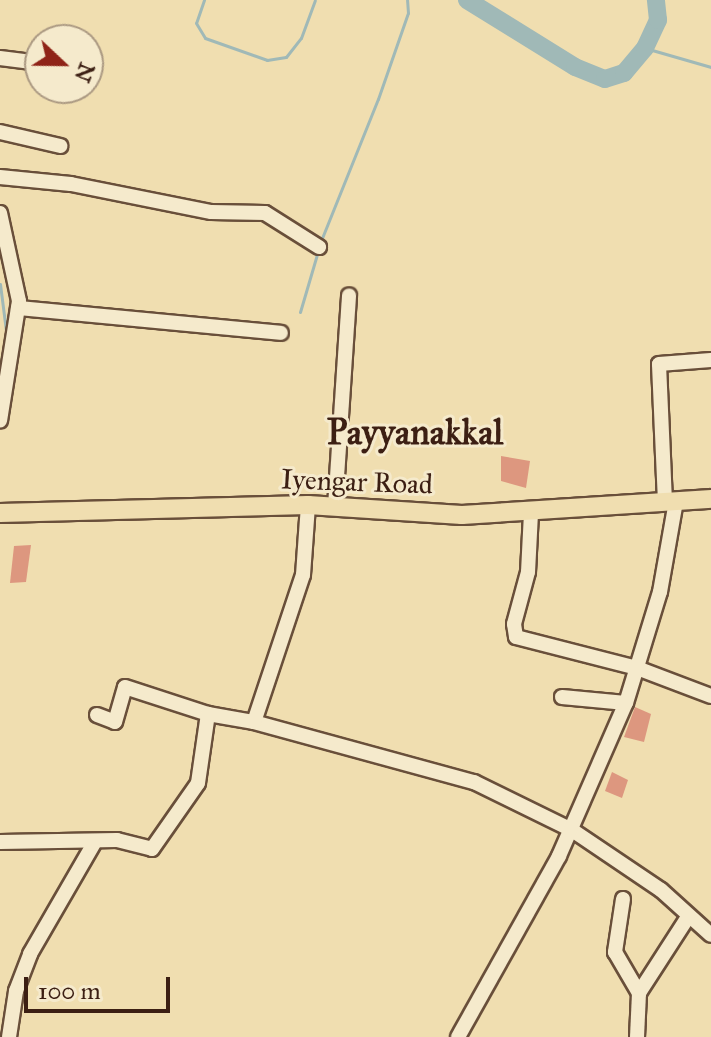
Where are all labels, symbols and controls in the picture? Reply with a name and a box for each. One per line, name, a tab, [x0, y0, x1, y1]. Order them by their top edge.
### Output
north arrow	[24, 24, 104, 104]
text: N	[69, 59, 101, 86]
district label: Payyanakkal	[327, 411, 503, 455]
street label: Iyengar Road	[280, 463, 434, 501]
scale bar	[28, 961, 174, 1011]
text: 100 m	[38, 976, 101, 1006]

